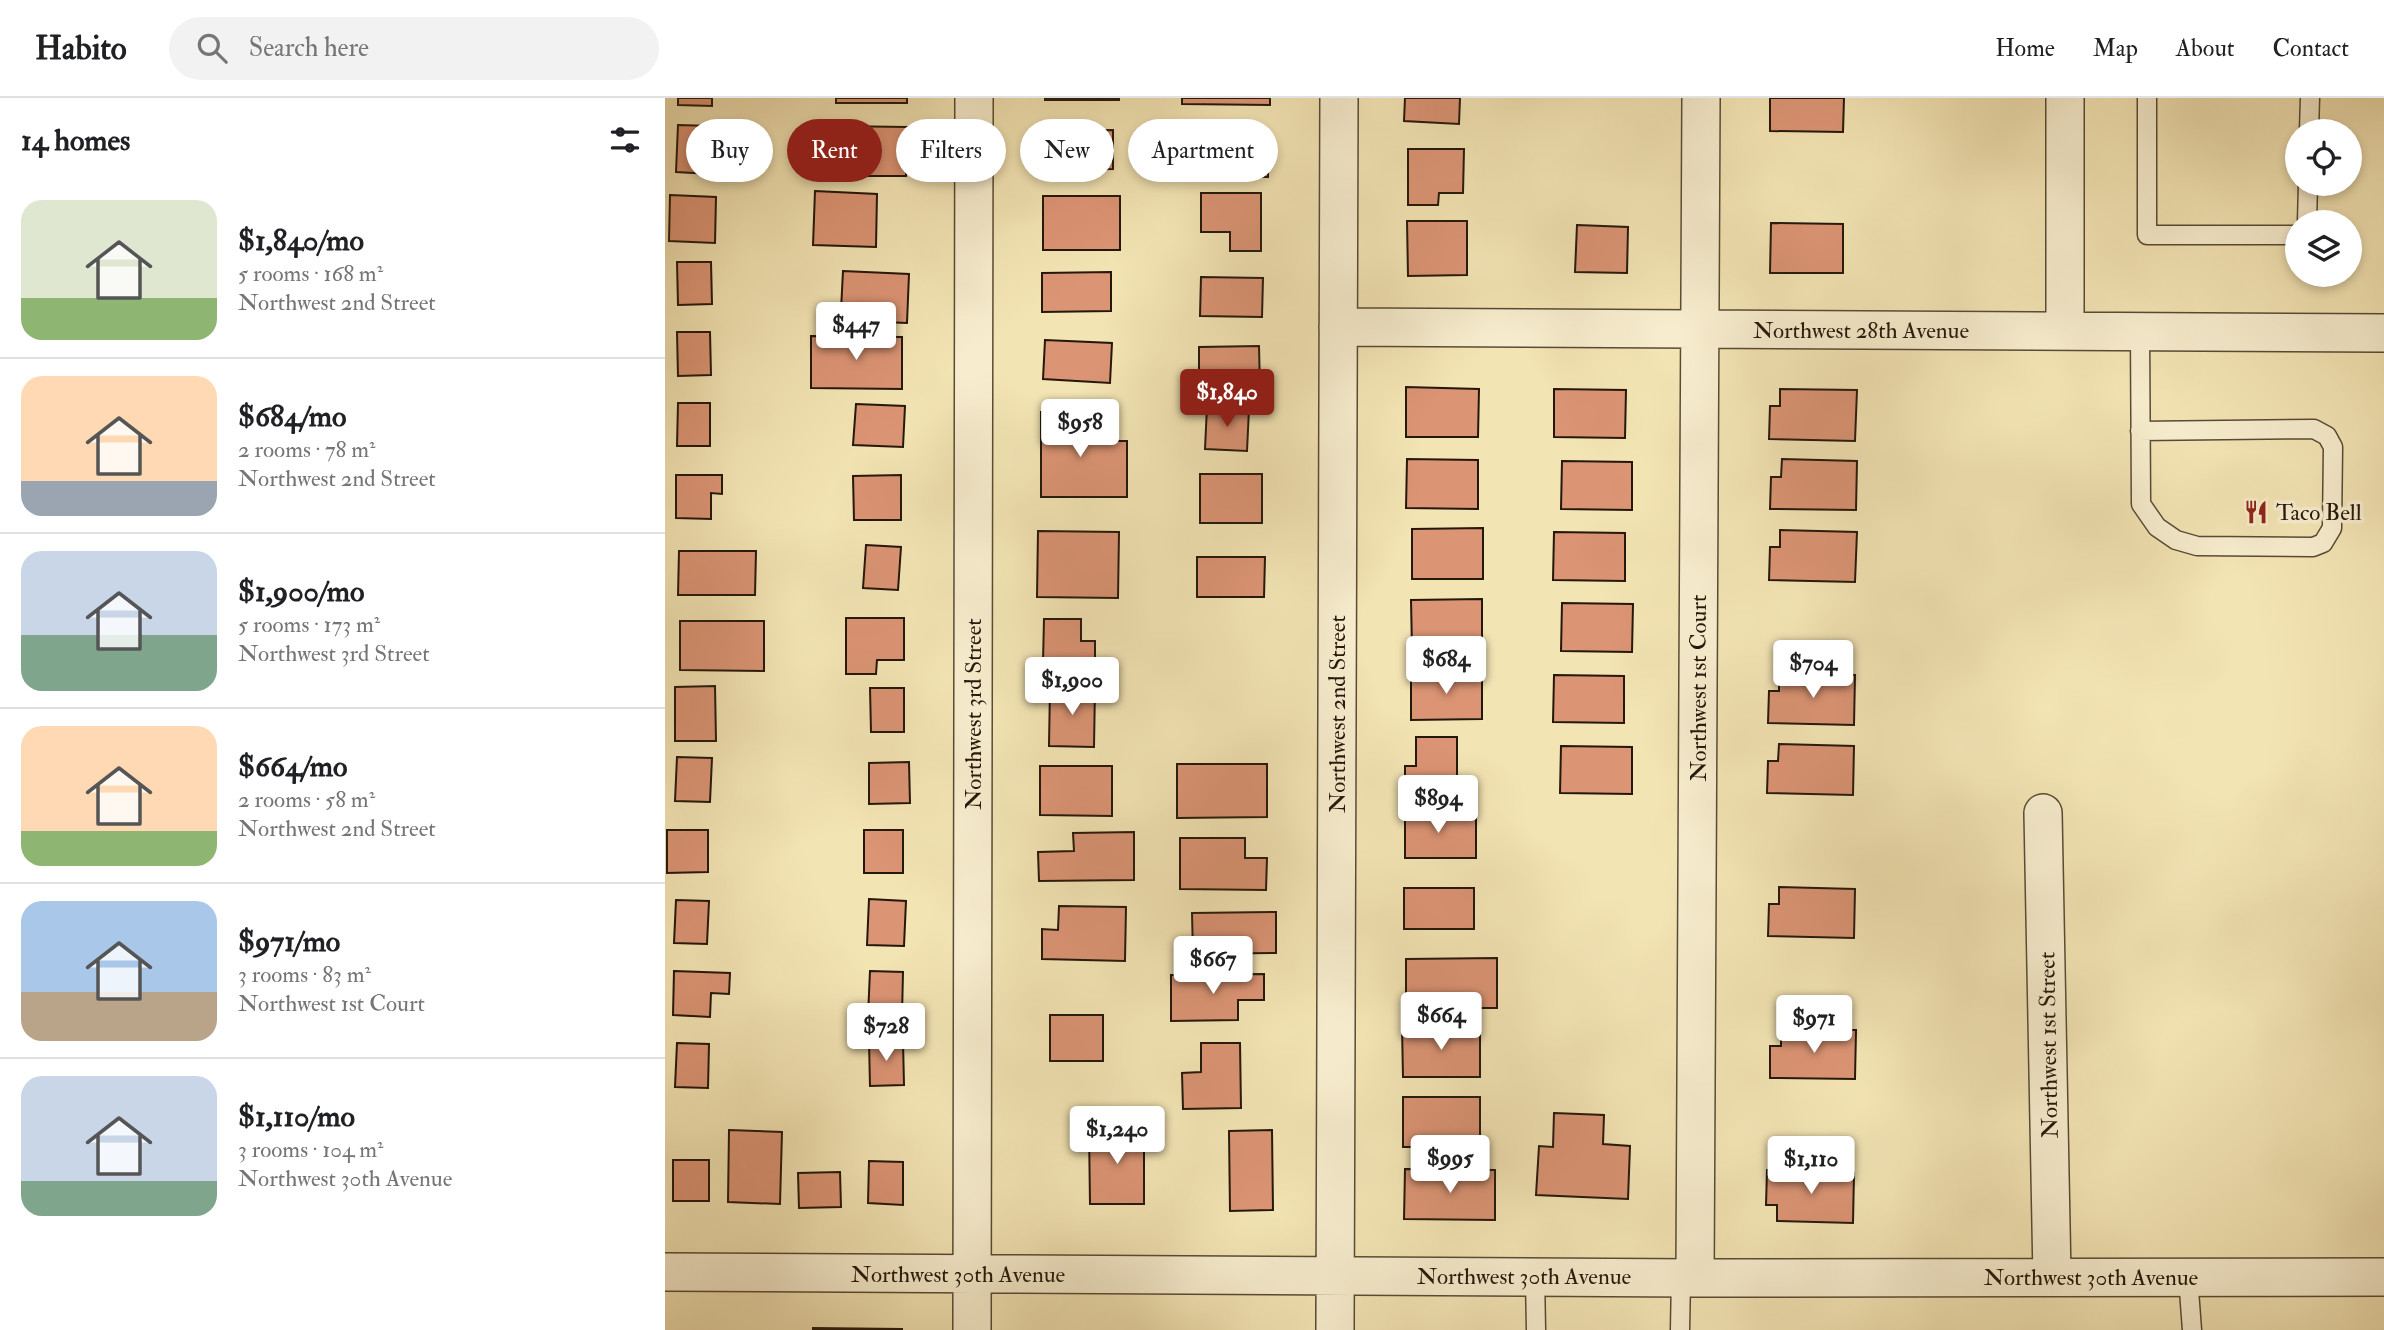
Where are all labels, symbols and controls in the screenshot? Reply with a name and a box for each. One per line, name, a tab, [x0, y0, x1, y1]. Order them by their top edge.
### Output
search box	[169, 17, 659, 80]
text: Habito	[35, 28, 127, 69]
icon: search	[193, 29, 231, 67]
text: Search here	[249, 32, 369, 64]
text: Home	[1995, 33, 2055, 64]
text: Map	[2093, 33, 2138, 64]
text: About	[2176, 33, 2235, 64]
text: Contact	[2273, 33, 2349, 64]
chip: Buy	[686, 119, 773, 182]
chip: Rent	[787, 119, 882, 182]
chip: Filters	[896, 119, 1006, 182]
chip: New	[1020, 119, 1114, 182]
chip: Apartment	[1128, 119, 1278, 182]
map controls	[2285, 119, 2362, 287]
button: locate	[2285, 119, 2362, 196]
icon: filters	[606, 121, 644, 159]
text: 14 homes	[21, 122, 130, 159]
button: layers	[2285, 210, 2362, 287]
text: $1,840/mo	[238, 222, 364, 259]
icon: home	[77, 228, 161, 312]
text: 5 rooms · 168 m²	[238, 259, 383, 288]
text: Northwest 2nd Street	[238, 288, 436, 317]
pin: $447	[815, 302, 897, 362]
text: $447	[832, 310, 880, 339]
street label: Northwest 28th Avenue	[1753, 316, 1969, 345]
pin: $1,840	[1170, 370, 1284, 429]
text: $1,840	[1196, 377, 1258, 406]
text: $684/mo	[238, 398, 346, 435]
pin: $958	[1039, 400, 1121, 459]
icon: home	[77, 404, 161, 488]
text: $958	[1057, 407, 1103, 436]
text: 2 rooms · 78 m²	[238, 435, 376, 464]
text: Northwest 2nd Street	[238, 464, 436, 493]
restaurant icon: Taco Bell	[2242, 498, 2270, 526]
place label: Taco Bell	[2276, 498, 2362, 527]
text: $1,900/mo	[238, 573, 364, 610]
icon: home	[77, 579, 161, 663]
street label: Northwest 1st Court	[1684, 595, 1713, 782]
text: 5 rooms · 173 m²	[238, 610, 380, 639]
street label: Northwest 2nd Street	[1323, 615, 1352, 813]
street label: Northwest 3rd Street	[959, 618, 988, 810]
pin: $684	[1405, 636, 1487, 696]
text: Northwest 3rd Street	[238, 639, 430, 668]
pin: $704	[1772, 640, 1854, 700]
text: $684	[1422, 644, 1470, 673]
text: $704	[1789, 648, 1837, 677]
pin: $1,900	[1015, 658, 1129, 717]
text: $1,900	[1041, 665, 1103, 694]
text: $664/mo	[238, 748, 347, 785]
icon: home	[77, 754, 161, 838]
pin: $894	[1397, 776, 1479, 835]
text: $894	[1414, 783, 1462, 812]
text: 2 rooms · 58 m²	[238, 785, 375, 814]
text: Northwest 2nd Street	[238, 814, 436, 843]
text: $971/mo	[238, 923, 340, 960]
icon: home	[77, 929, 161, 1013]
pin: $667	[1172, 936, 1254, 996]
text: $667	[1190, 944, 1236, 973]
street label: Northwest 1st Street	[2032, 951, 2065, 1139]
text: 3 rooms · 83 m²	[238, 960, 371, 989]
text: Northwest 1st Court	[238, 989, 425, 1018]
pin: $664	[1400, 992, 1482, 1052]
pin: $971	[1773, 996, 1855, 1055]
text: $664	[1417, 1000, 1465, 1029]
text: $971	[1792, 1003, 1836, 1032]
pin: $728	[845, 1004, 927, 1063]
text: $728	[863, 1011, 909, 1040]
text: $1,110/mo	[238, 1098, 355, 1135]
icon: home	[77, 1104, 161, 1188]
pin: $1,240	[1060, 1107, 1174, 1166]
text: $1,240	[1086, 1114, 1148, 1143]
text: 3 rooms · 104 m²	[238, 1135, 384, 1164]
pin: $995	[1409, 1136, 1491, 1195]
pin: $1,110	[1754, 1136, 1868, 1196]
text: $995	[1427, 1143, 1473, 1172]
text: $1,110	[1784, 1144, 1838, 1173]
text: Northwest 30th Avenue	[238, 1164, 452, 1193]
street label: Northwest 30th Avenue	[851, 1260, 1066, 1289]
street label: Northwest 30th Avenue	[1417, 1262, 1632, 1291]
street label: Northwest 30th Avenue	[1984, 1263, 2199, 1292]

